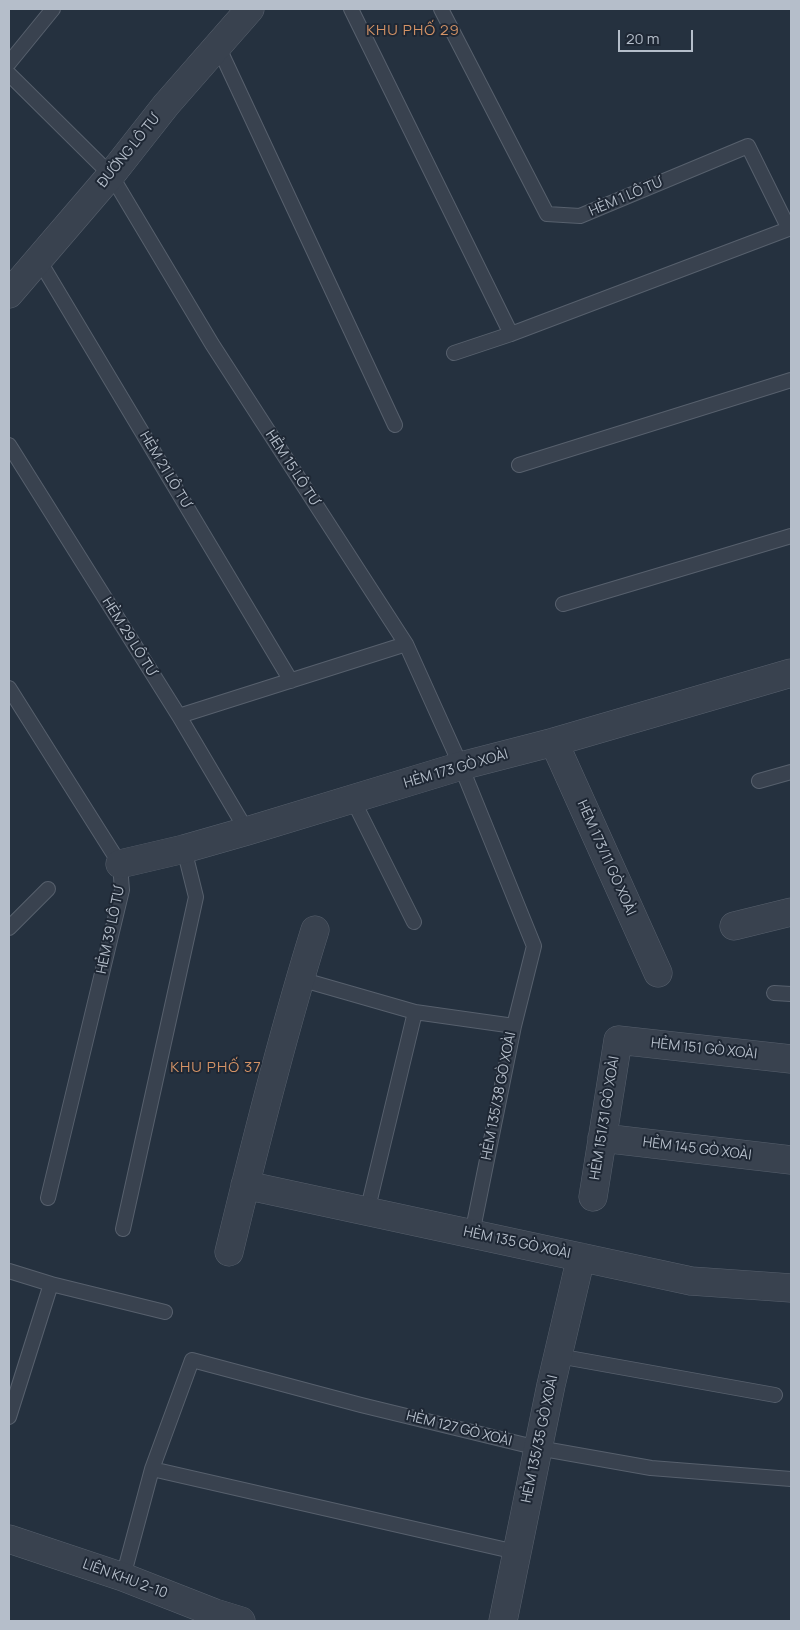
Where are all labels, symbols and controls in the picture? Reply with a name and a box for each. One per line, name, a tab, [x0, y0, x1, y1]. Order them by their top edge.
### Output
scale bar	[620, 20, 695, 52]
district label: KHU PHỐ 29	[365, 22, 461, 40]
text: 20 m	[626, 28, 659, 49]
street label: ĐƯỜNG LÔ TƯ	[94, 111, 164, 191]
street label: HẺM 1 LÔ TƯ	[587, 174, 665, 220]
street label: HẺM 15 LÔ TƯ	[261, 427, 323, 509]
street label: HẺM 21 LÔ TƯ	[136, 429, 194, 511]
street label: HẺM 29 LÔ TƯ	[98, 595, 160, 679]
street label: HẺM 173 GÒ XOÀI	[402, 746, 510, 792]
street label: HẺM 173/11 GÒ XOÀI	[573, 798, 639, 918]
street label: HẺM 39 LÔ TƯ	[93, 885, 129, 975]
street label: HẺM 135/38 GÒ XOÀI	[478, 1030, 520, 1162]
street label: HẺM 151 GÒ XOÀI	[650, 1035, 758, 1063]
street label: HẺM 151/31 GÒ XOÀI	[587, 1055, 623, 1181]
district label: KHU PHỐ 37	[169, 1059, 263, 1077]
street label: HẺM 145 GÒ XOÀI	[642, 1134, 752, 1164]
street label: HẺM 135 GÒ XOÀI	[462, 1223, 572, 1263]
street label: HẺM 135/35 GÒ XOÀI	[518, 1374, 562, 1504]
street label: HẺM 127 GÒ XOÀI	[404, 1408, 514, 1450]
street label: LIÊN KHU 2-10	[80, 1556, 170, 1602]

